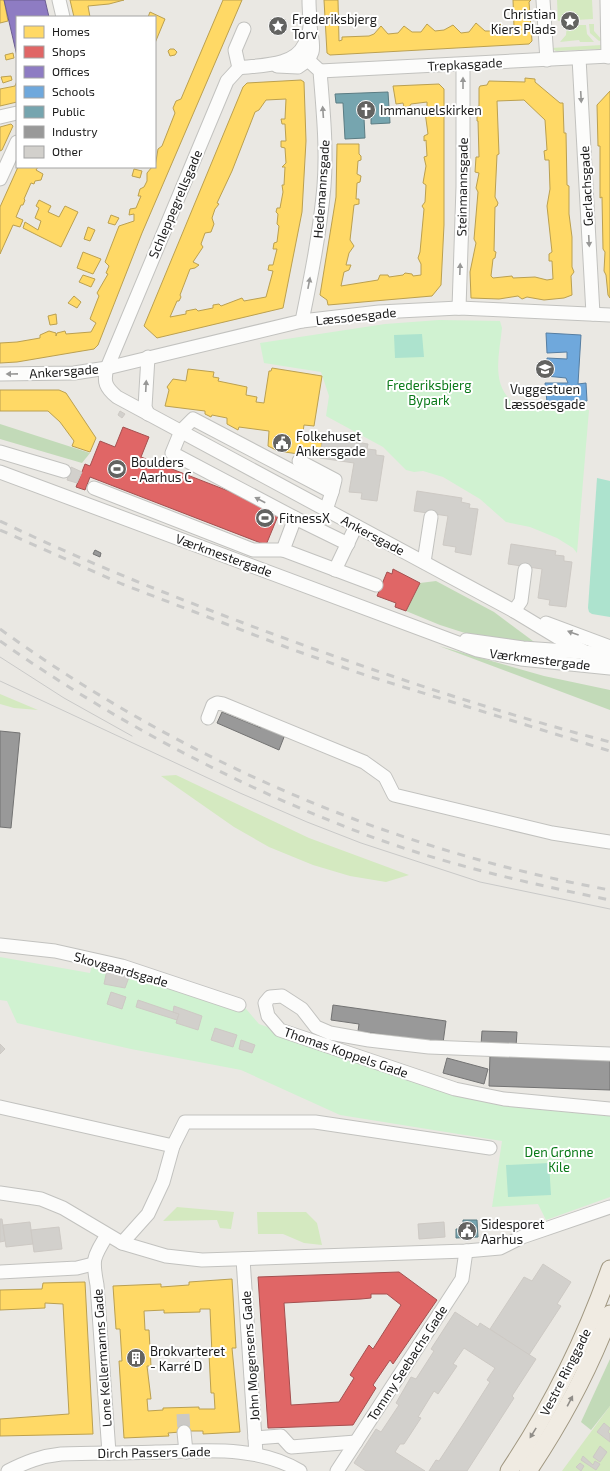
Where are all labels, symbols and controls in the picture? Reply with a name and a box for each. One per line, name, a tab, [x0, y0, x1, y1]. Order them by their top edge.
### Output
place label: Christian Kiers Plads	[491, 6, 556, 37]
place icon: Christian Kiers Plads	[559, 10, 581, 32]
place label: Frederiksbjerg Torv	[292, 11, 377, 42]
place icon: Frederiksbjerg Torv	[267, 15, 289, 37]
legend	[16, 16, 156, 168]
text: Homes	[52, 24, 90, 38]
text: Shops	[52, 44, 86, 58]
street label: Trepkasgade	[427, 54, 503, 74]
text: Offices	[52, 64, 89, 78]
one-way arrow	[460, 76, 466, 89]
text: Schools	[52, 84, 95, 98]
one-way arrow	[578, 91, 585, 103]
church icon: Immanuelskirken	[355, 99, 377, 121]
place label: Immanuelskirken	[380, 102, 482, 118]
text: Public	[52, 104, 85, 118]
one-way arrow	[320, 106, 327, 118]
text: Industry	[52, 124, 98, 138]
street label: Steinmannsgade	[453, 137, 471, 237]
street label: Hedemannsgade	[310, 139, 332, 239]
text: Other	[52, 144, 83, 158]
street label: Gerlachsgade	[576, 145, 596, 227]
street label: Schleppegrellsgade	[145, 147, 205, 261]
one-way arrow	[586, 235, 593, 247]
one-way arrow	[457, 262, 463, 275]
one-way arrow	[307, 277, 313, 289]
street label: Læssøesgade	[315, 304, 397, 328]
school or university icon: Vuggestuen Læssøesgade	[534, 358, 556, 380]
street label: Ankersgade	[29, 361, 99, 381]
one-way arrow	[5, 371, 18, 377]
park label: Frederiksbjerg Bypark	[387, 377, 471, 408]
one-way arrow	[143, 380, 150, 392]
place label: Vuggestuen Læssøesgade	[505, 381, 585, 412]
place label: Folkehuset Ankersgade	[296, 428, 366, 459]
public building icon: Folkehuset Ankersgade	[271, 432, 293, 454]
place label: Boulders - Aarhus C	[131, 454, 192, 485]
sports icon: Boulders - Aarhus C	[106, 458, 128, 480]
one-way arrow	[254, 496, 266, 503]
sports icon: FitnessX	[254, 507, 276, 529]
place label: FitnessX	[279, 510, 330, 526]
street label: Ankersgade	[339, 512, 408, 558]
street label: Værkmestergade	[174, 530, 274, 580]
one-way arrow	[567, 630, 579, 636]
street label: Værkmestergade	[489, 645, 591, 673]
street label: Skovgaardsgade	[72, 948, 170, 990]
street label: Thomas Koppels Gade	[282, 1023, 410, 1081]
park label: Den Grønne Kile	[525, 1144, 593, 1175]
place label: Sidesporet Aarhus	[481, 1216, 545, 1247]
public building icon: Sidesporet Aarhus	[456, 1220, 478, 1242]
street label: Lone Kellermanns Gade	[89, 1288, 115, 1428]
street label: John Mogensens Gade	[237, 1290, 263, 1422]
street label: Tommy Seebachs Gade	[364, 1302, 450, 1424]
street label: Vestre Ringgade	[536, 1326, 594, 1418]
place label: Brokvarteret - Karré D	[150, 1343, 225, 1374]
building icon: Brokvarteret - Karré D	[125, 1347, 147, 1369]
one-way arrow	[566, 1396, 573, 1407]
one-way arrow	[530, 1427, 537, 1439]
street label: Dirch Passers Gade	[97, 1443, 211, 1461]

